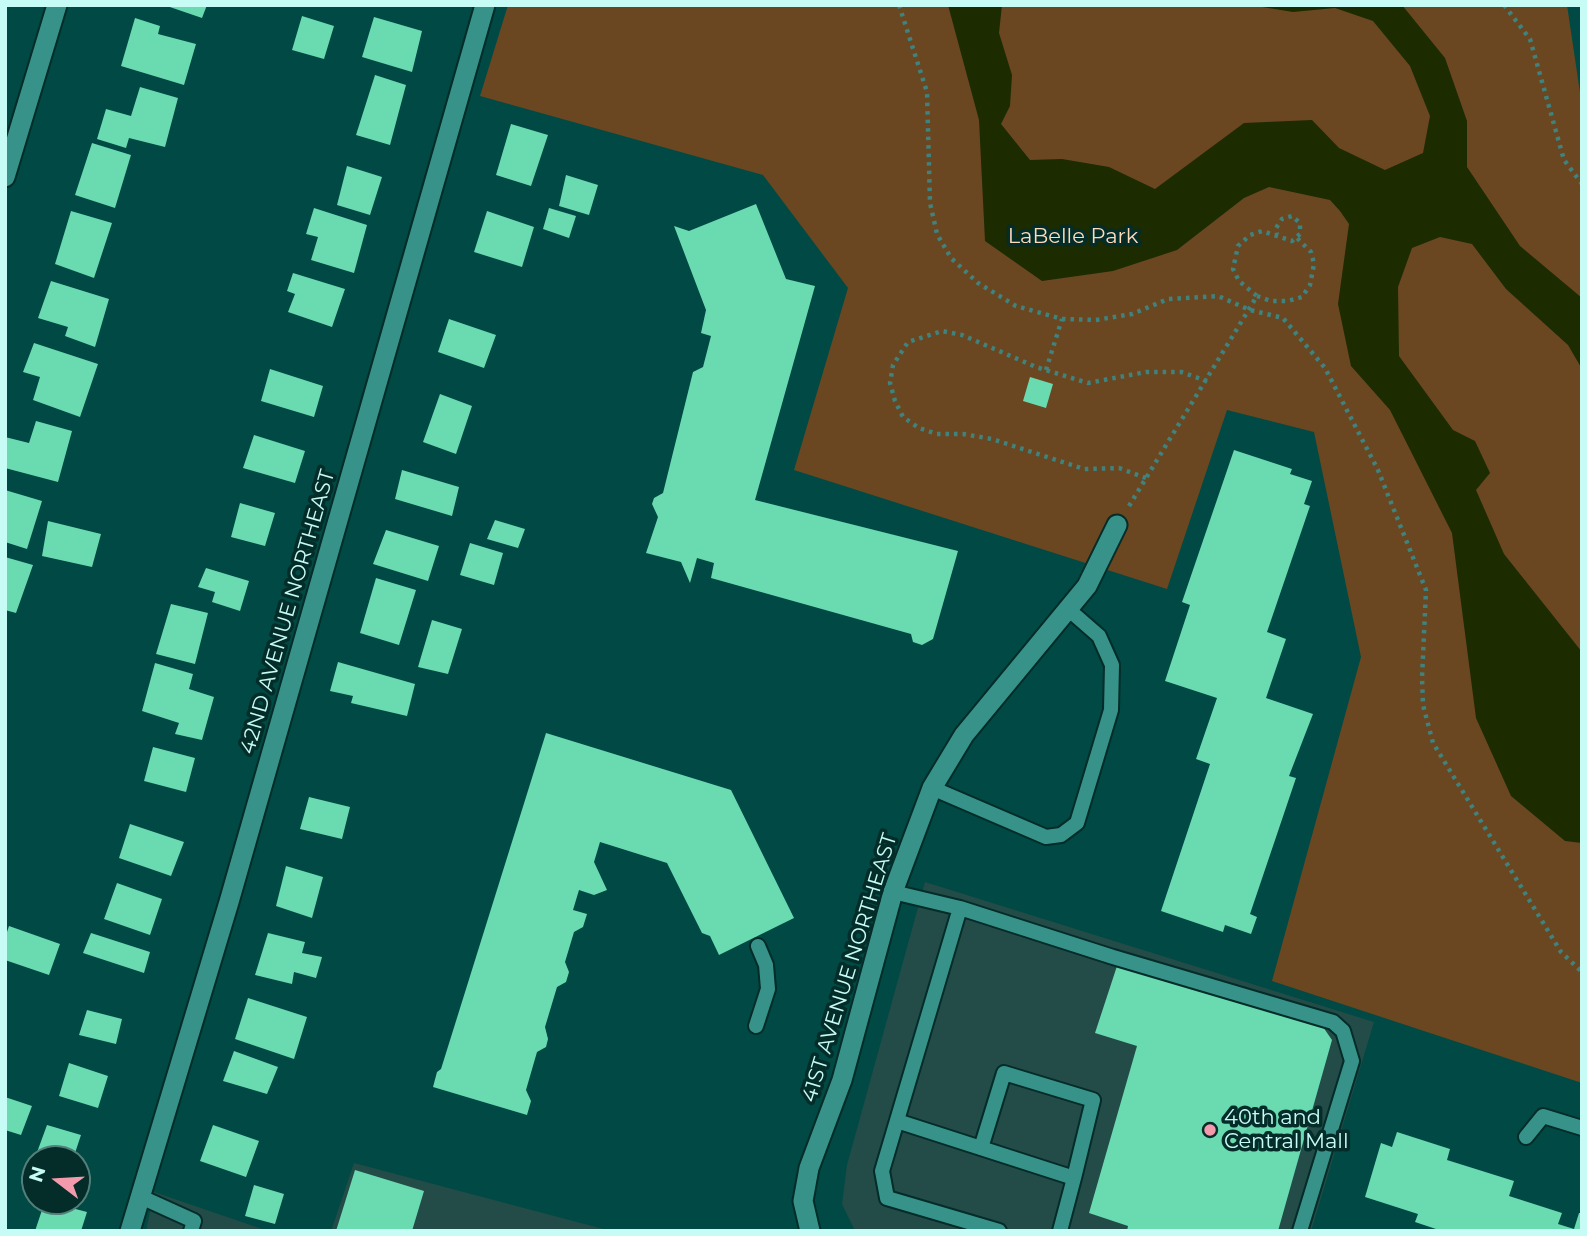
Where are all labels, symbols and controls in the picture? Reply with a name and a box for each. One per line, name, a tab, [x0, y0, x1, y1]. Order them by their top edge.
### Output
park label: LaBelle Park	[1008, 224, 1138, 250]
street label: 42ND AVENUE NORTHEAST	[235, 467, 341, 757]
street label: 41ST AVENUE NORTHEAST	[797, 831, 903, 1105]
place label: 40th and Central Mall	[1224, 1105, 1349, 1155]
marker: 40th and Central Mall	[1202, 1122, 1218, 1138]
north arrow	[21, 1145, 91, 1215]
text: N	[24, 1164, 51, 1185]

